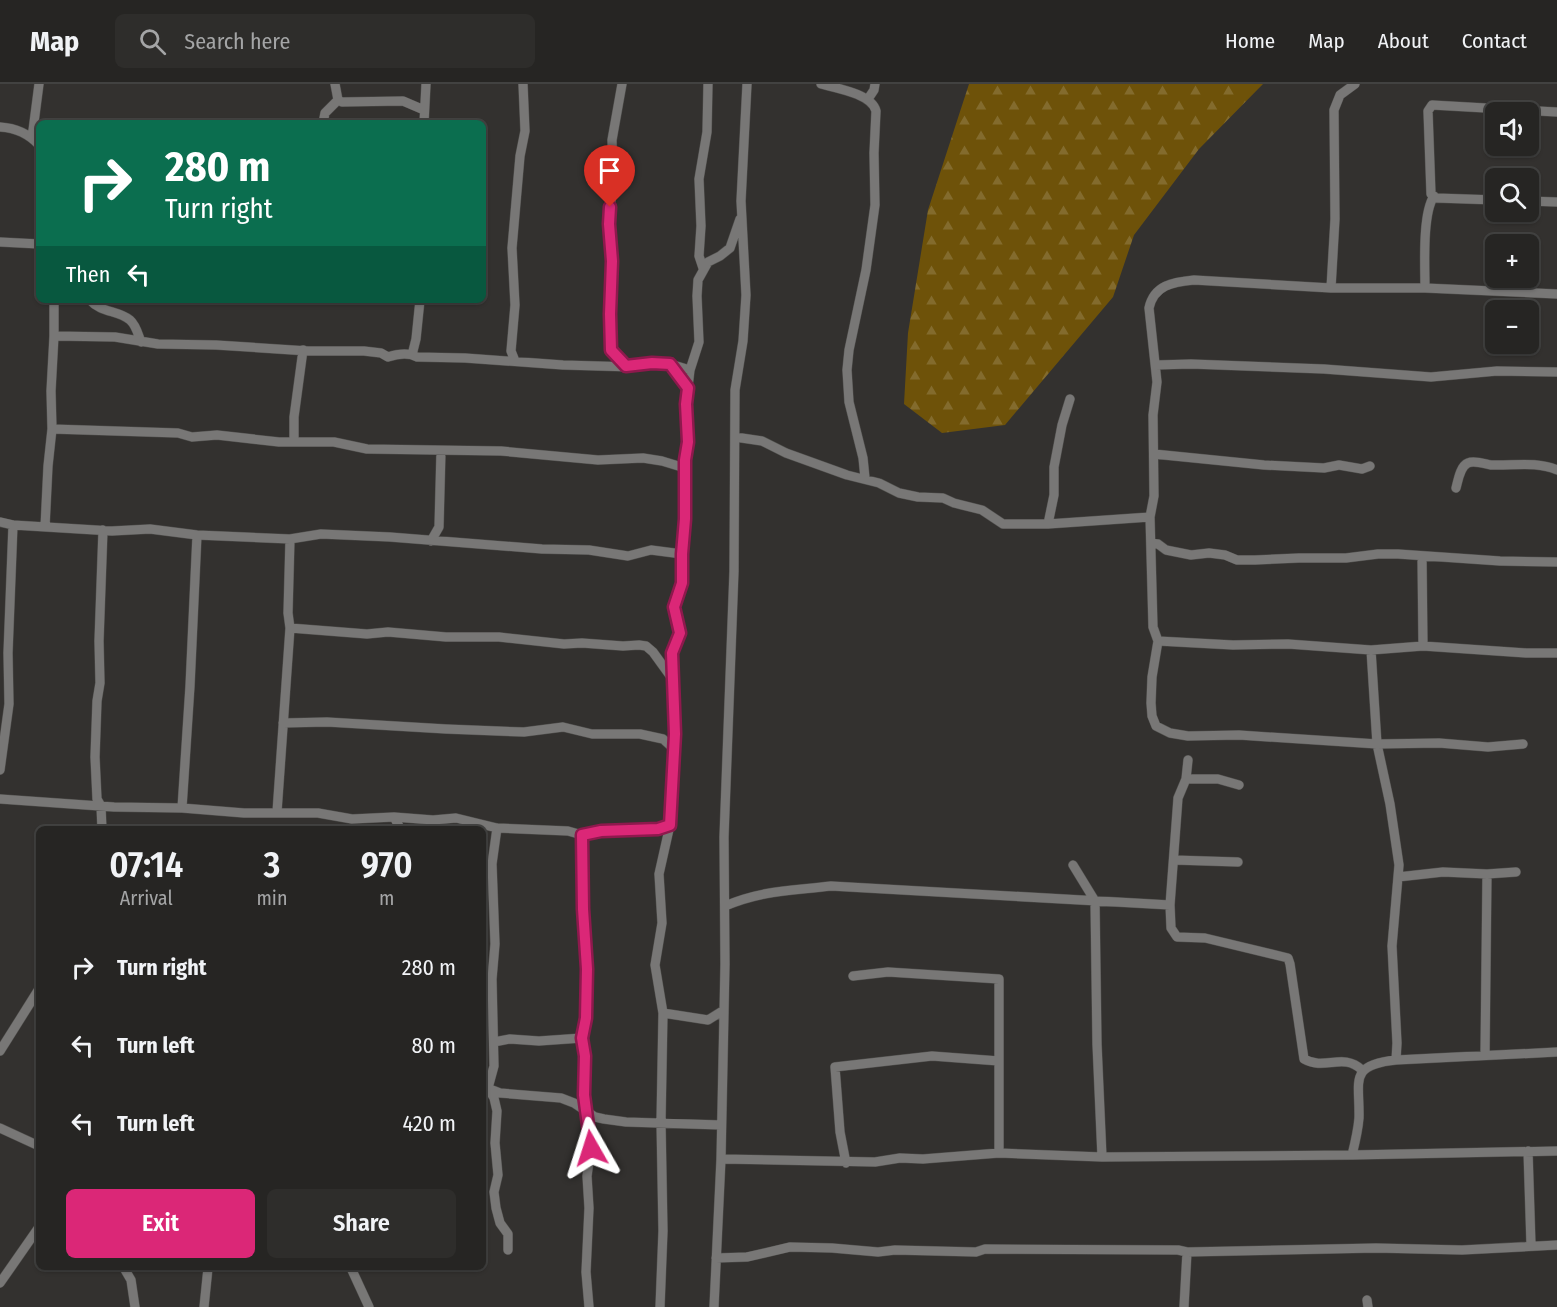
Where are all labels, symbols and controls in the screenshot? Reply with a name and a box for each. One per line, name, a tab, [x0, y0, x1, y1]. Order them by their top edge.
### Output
search box	[115, 14, 535, 68]
text: Map	[30, 25, 79, 58]
icon: search	[136, 25, 169, 58]
text: Search here	[184, 28, 290, 55]
text: Home	[1225, 28, 1275, 54]
text: Map	[1308, 28, 1345, 54]
text: About	[1378, 28, 1429, 54]
text: Contact	[1462, 28, 1527, 54]
map controls	[1485, 102, 1539, 354]
button: sound	[1485, 102, 1539, 156]
text: 280 m	[165, 142, 270, 192]
icon: right	[66, 144, 144, 222]
pin	[584, 145, 635, 207]
icon: arrive	[593, 154, 626, 187]
button: search	[1485, 168, 1539, 222]
text: Turn right	[165, 193, 273, 225]
button: +	[1485, 234, 1539, 288]
icon: left	[122, 258, 155, 291]
text: Then	[66, 261, 110, 288]
button: −	[1485, 300, 1539, 354]
text: 07:14	[109, 843, 183, 887]
text: 3	[264, 843, 280, 887]
text: 970	[361, 843, 413, 887]
text: Arrival	[120, 886, 173, 910]
text: min	[256, 886, 287, 910]
text: m	[379, 886, 394, 910]
icon: right	[66, 951, 99, 984]
text: Turn right	[117, 954, 206, 981]
text: 280 m	[402, 954, 456, 981]
icon: left	[66, 1029, 99, 1062]
text: Turn left	[117, 1032, 195, 1059]
text: 80 m	[411, 1032, 456, 1059]
icon: left	[66, 1107, 99, 1140]
text: Turn left	[117, 1110, 195, 1137]
text: 420 m	[402, 1110, 456, 1137]
position arrow	[559, 1116, 623, 1180]
button: Exit	[66, 1189, 255, 1258]
button: Share	[267, 1189, 456, 1258]

